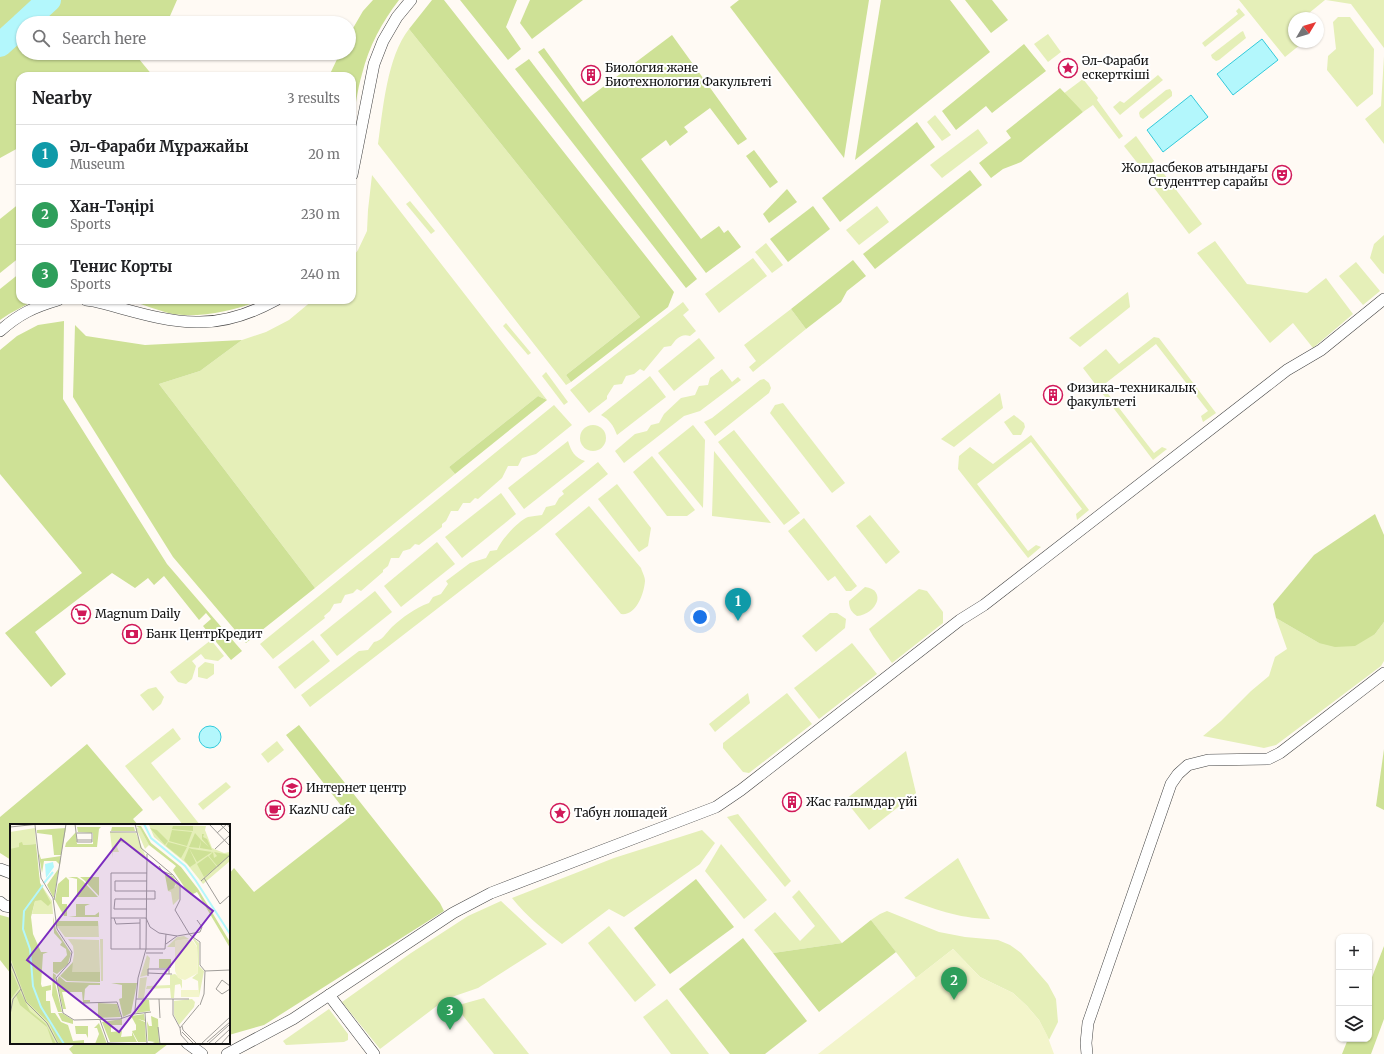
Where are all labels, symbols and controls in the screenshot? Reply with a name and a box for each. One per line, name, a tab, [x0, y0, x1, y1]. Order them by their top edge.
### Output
north arrow	[1288, 12, 1324, 48]
search box	[16, 16, 356, 60]
icon: search	[30, 27, 52, 49]
text: Search here	[62, 29, 146, 48]
place label: Әл-Фараби ескерткіші	[1082, 53, 1150, 82]
place icon: Әл-Фараби ескерткіші	[1057, 57, 1079, 79]
place label: Биология және Биотехнология Факультеті	[605, 60, 772, 89]
building icon: Биология және Биотехнология Факультеті	[580, 64, 602, 86]
text: Nearby	[32, 87, 92, 109]
text: 3 results	[287, 90, 340, 107]
text: Әл-Фараби Мұражайы	[70, 137, 249, 156]
text: 1	[42, 146, 48, 163]
text: 20 m	[308, 146, 340, 163]
text: Museum	[70, 156, 125, 173]
place label: Жолдасбеков атындағы Студенттер сарайы	[1122, 160, 1268, 189]
theatre icon: Жолдасбеков атындағы Студенттер сарайы	[1271, 164, 1293, 186]
text: Хан-Тәңірі	[70, 197, 154, 216]
text: 2	[41, 206, 49, 223]
text: 230 m	[301, 206, 340, 223]
text: Sports	[70, 216, 111, 233]
text: Тенис Корты	[70, 257, 172, 276]
text: 3	[41, 266, 49, 283]
text: 240 m	[300, 266, 340, 283]
text: Sports	[70, 276, 111, 293]
place label: Физика-техникалық факультеті	[1067, 380, 1197, 409]
building icon: Физика-техникалық факультеті	[1042, 384, 1064, 406]
pin: 1	[725, 588, 751, 621]
supermarket icon: Magnum Daily	[70, 603, 92, 625]
place label: Magnum Daily	[95, 606, 181, 621]
your location	[690, 607, 710, 627]
bank icon: Банк ЦентрКредит	[121, 623, 143, 645]
place label: Банк ЦентрКредит	[146, 626, 263, 641]
school or university icon: Интернет центр	[281, 777, 303, 799]
place label: Интернет центр	[306, 780, 406, 795]
building icon: Жас ғалымдар үйі	[781, 791, 803, 813]
place label: Жас ғалымдар үйі	[806, 794, 918, 809]
cafe icon: KazNU cafe	[264, 799, 286, 821]
place label: KazNU cafe	[289, 802, 355, 817]
place icon: Табун лошадей	[549, 802, 571, 824]
place label: Табун лошадей	[574, 805, 668, 820]
inset map	[10, 824, 230, 1044]
map controls	[1336, 934, 1372, 1042]
button: +	[1336, 934, 1372, 970]
pin: 2	[941, 967, 967, 1000]
button: −	[1336, 970, 1372, 1006]
pin: 3	[437, 997, 463, 1030]
button: layers	[1336, 1006, 1372, 1042]

